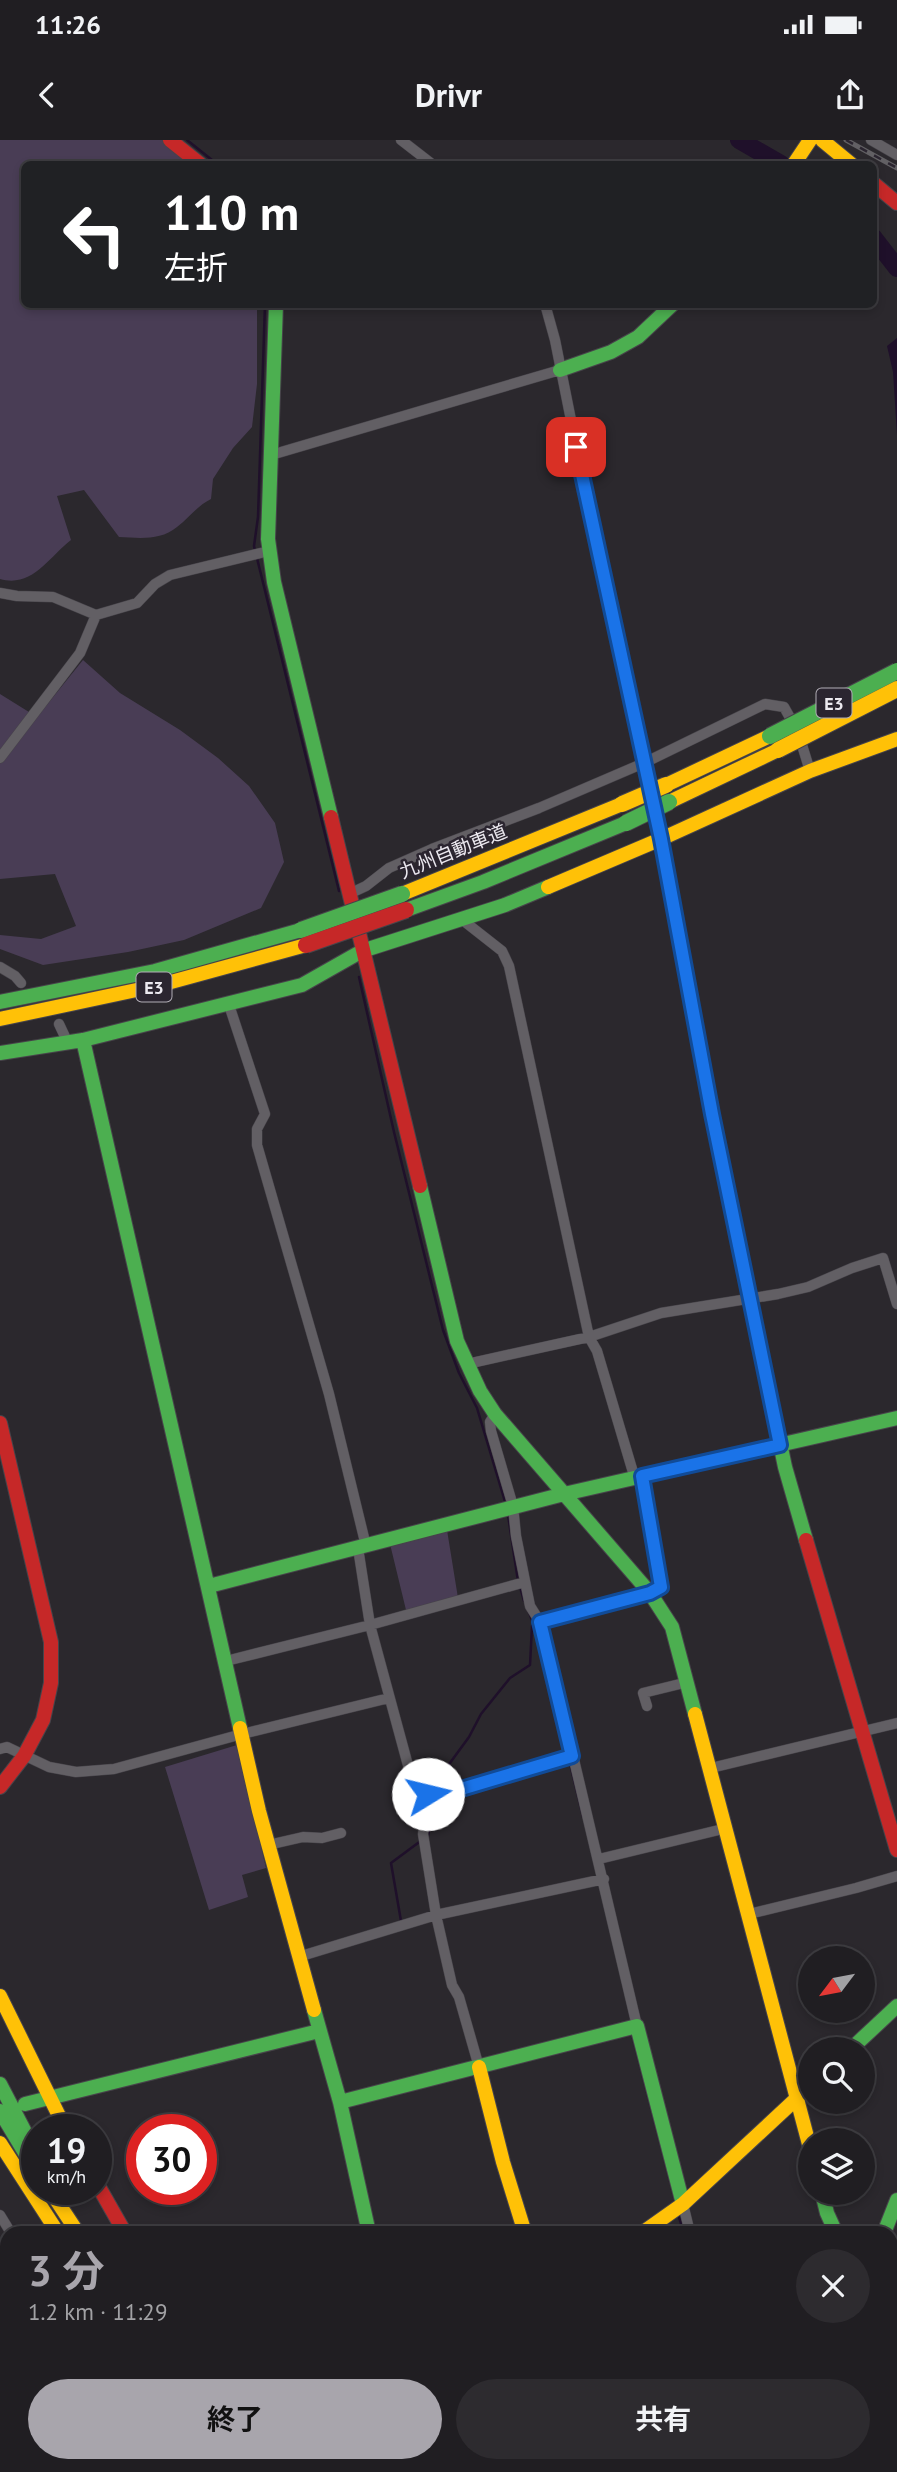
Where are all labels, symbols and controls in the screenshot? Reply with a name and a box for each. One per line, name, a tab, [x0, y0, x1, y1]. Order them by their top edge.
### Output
text: 11:26	[35, 8, 101, 41]
text: Drivr	[415, 74, 482, 116]
icon: back	[28, 76, 66, 114]
icon: share	[831, 76, 869, 114]
text: 110 m	[164, 180, 299, 244]
icon: left	[49, 189, 140, 280]
text: 左折	[164, 246, 228, 288]
pin	[546, 417, 606, 477]
icon: arrive	[557, 428, 595, 466]
road number: E3	[816, 688, 852, 718]
street label: 九州自動車道	[396, 819, 510, 883]
road number: E3	[136, 972, 172, 1002]
position arrow	[391, 1757, 465, 1831]
north arrow	[798, 1946, 875, 2023]
map controls	[798, 1946, 875, 2205]
button: search	[798, 2037, 875, 2114]
speed limit sign: 30	[126, 2114, 217, 2205]
text: 19	[47, 2127, 86, 2173]
button: layers	[798, 2128, 875, 2205]
text: km/h	[47, 2165, 86, 2188]
text: 3 分	[28, 2243, 104, 2298]
button: close	[796, 2249, 870, 2323]
text: 1.2 km · 11:29	[28, 2297, 167, 2326]
button: 終了	[28, 2379, 442, 2459]
button: 共有	[456, 2379, 870, 2459]

